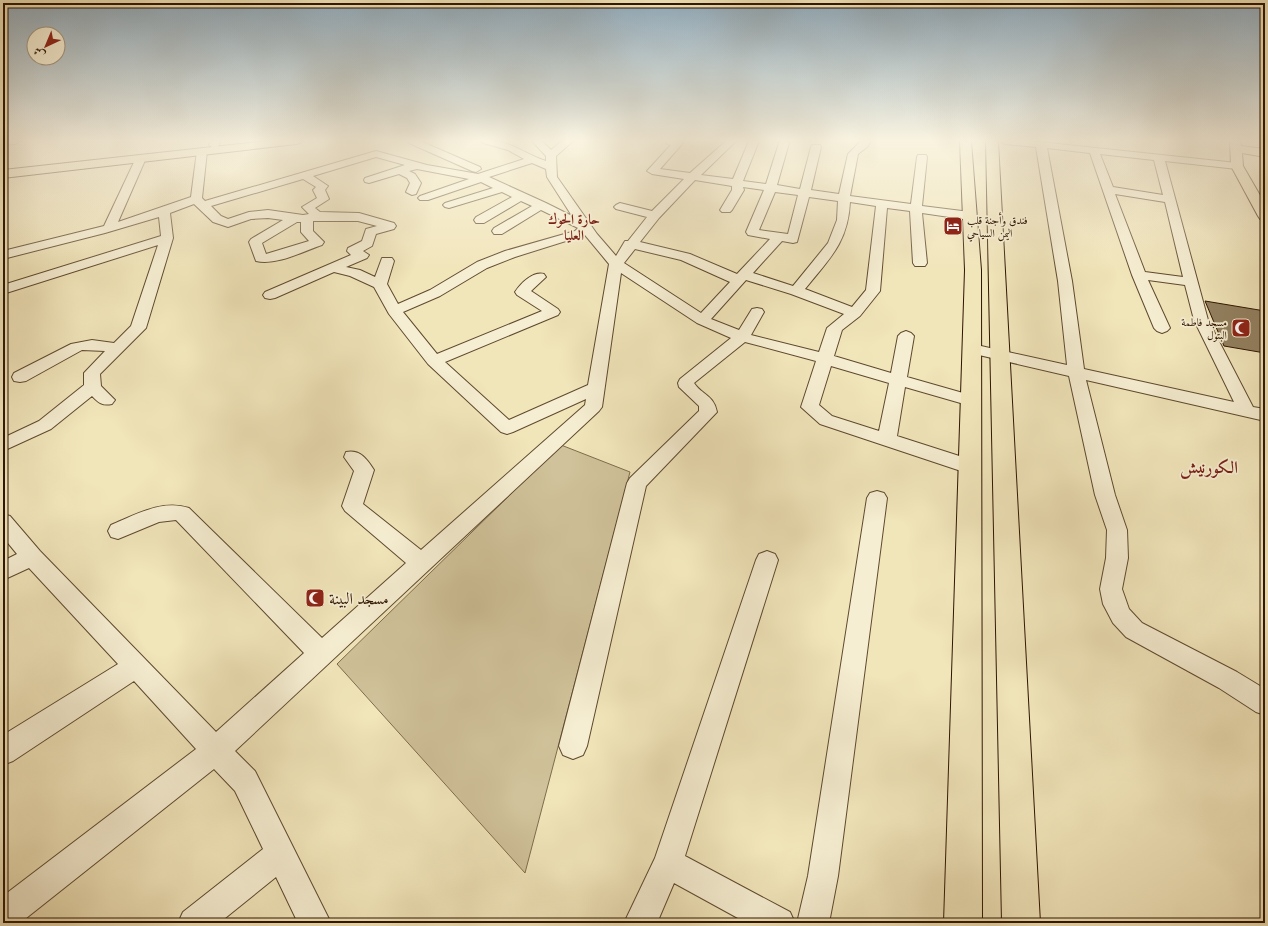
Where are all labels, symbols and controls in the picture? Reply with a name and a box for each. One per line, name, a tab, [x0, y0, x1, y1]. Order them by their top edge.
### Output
north arrow	[26, 26, 66, 66]
text: ش	[30, 44, 48, 62]
district label: حارة الحوك العليا	[548, 210, 600, 244]
place label: فندق وأجنة قلب اليمن السياحي	[967, 212, 1028, 242]
hotel icon: فندق وأجنة قلب اليمن السياحي	[942, 215, 964, 237]
place label: مسجد فاطمة البتول	[1181, 315, 1227, 342]
mosque icon: مسجد فاطمة البتول	[1230, 317, 1252, 339]
district label: الكورنيش	[1180, 457, 1238, 479]
mosque icon: مسجد البينة	[304, 587, 326, 609]
place label: مسجد البينة	[329, 588, 389, 608]

